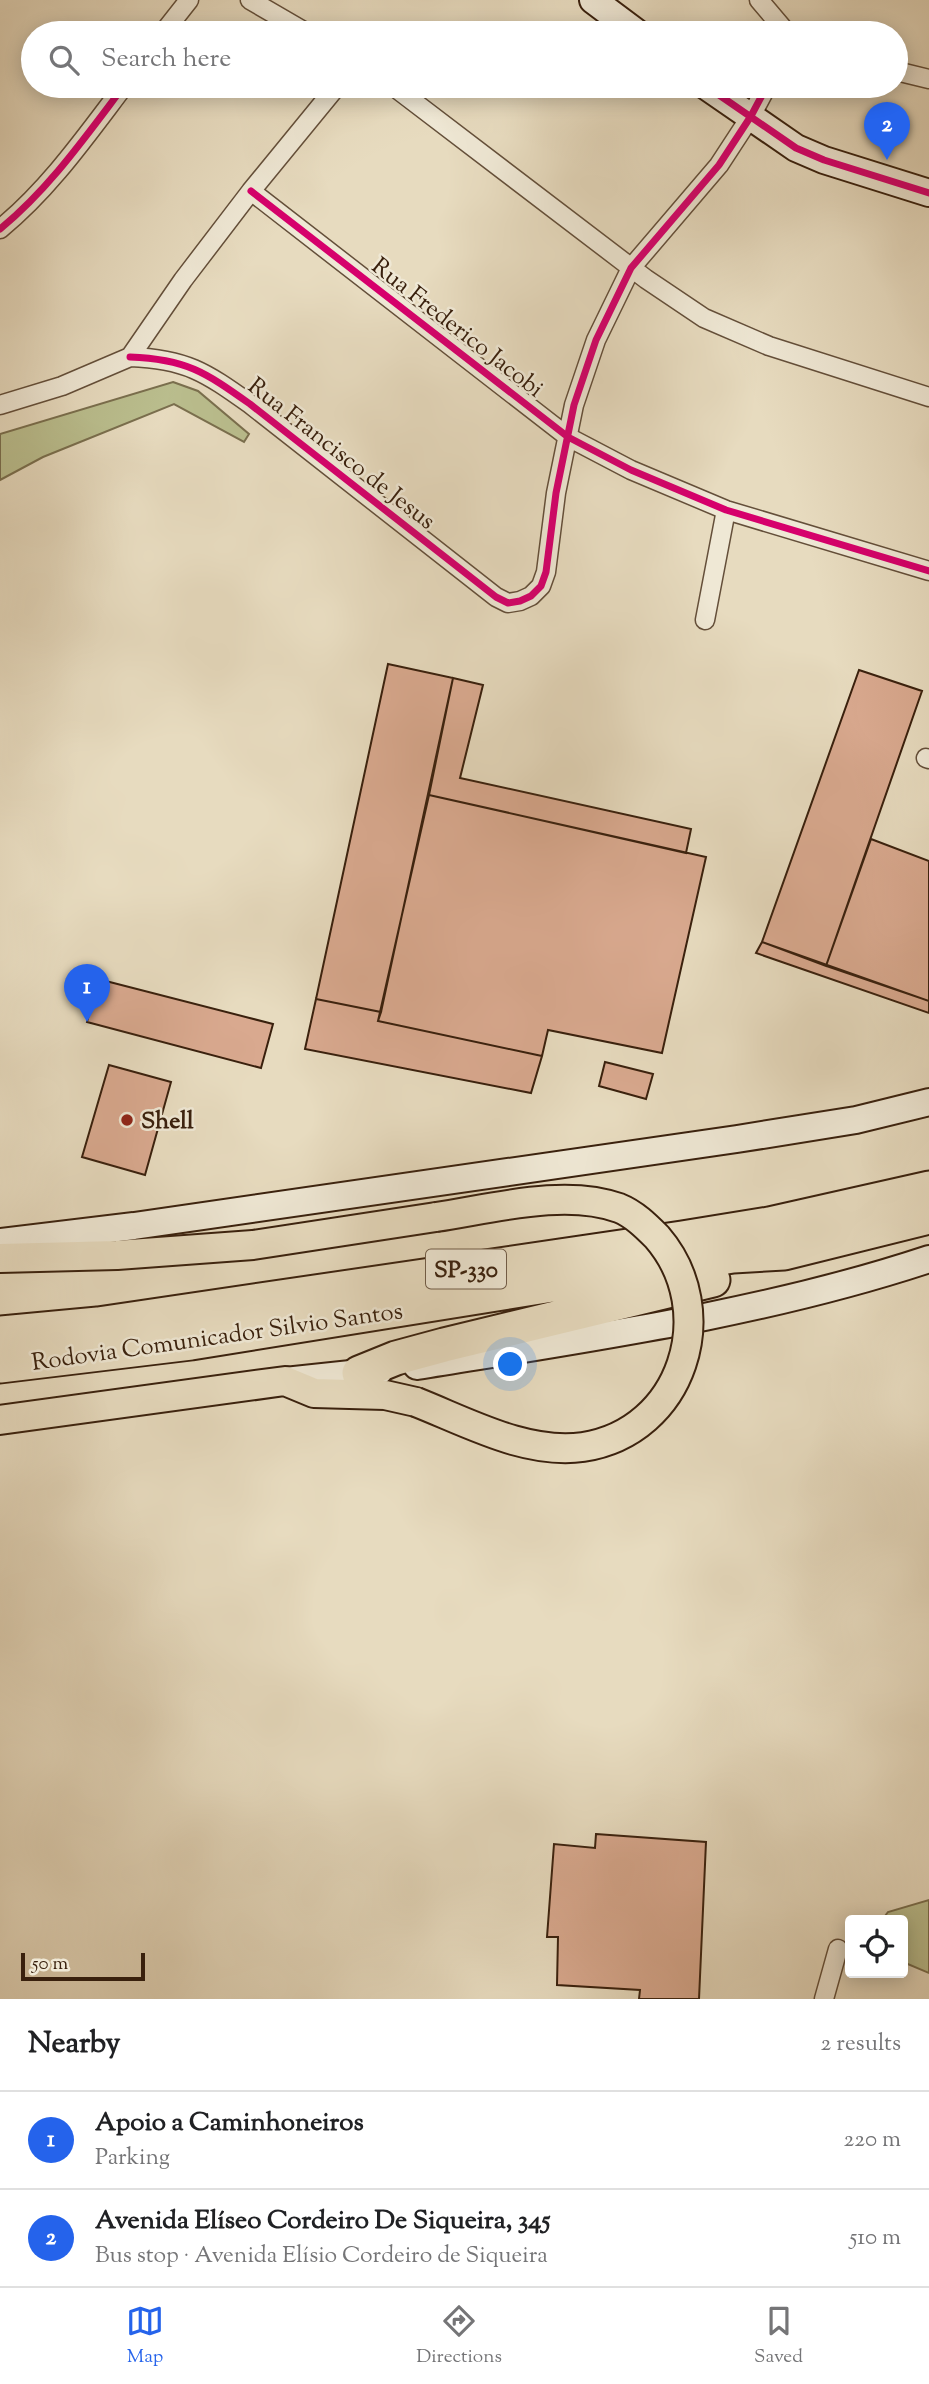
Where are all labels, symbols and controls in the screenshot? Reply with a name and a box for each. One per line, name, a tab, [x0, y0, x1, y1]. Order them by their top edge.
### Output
search box	[21, 21, 908, 98]
icon: search	[45, 41, 83, 79]
text: Search here	[101, 41, 231, 78]
pin: 2	[864, 102, 910, 160]
street label: Rua Frederico Jacobi	[363, 250, 550, 407]
street label: Rua Francisco de Jesus	[240, 370, 442, 539]
pin: 1	[64, 964, 110, 1022]
place label: Shell	[141, 1105, 194, 1139]
marker: Shell	[119, 1112, 135, 1128]
road number: SP-330	[426, 1250, 506, 1288]
street label: Rodovia Comunicador Silvio Santos	[30, 1295, 405, 1381]
your location	[493, 1347, 527, 1381]
map controls	[845, 1915, 908, 1978]
button: locate	[845, 1915, 908, 1978]
scale bar	[21, 1950, 145, 1982]
text: 50 m	[32, 1951, 68, 1978]
text: Nearby	[28, 2023, 120, 2066]
text: 2 results	[821, 2028, 901, 2061]
text: Apoio a Caminhoneiros	[95, 2105, 364, 2142]
text: 1	[47, 2124, 55, 2157]
text: 220 m	[843, 2124, 901, 2157]
text: Parking	[95, 2142, 170, 2175]
text: Avenida Elíseo Cordeiro De Siqueira, 345	[95, 2203, 550, 2240]
text: 2	[46, 2222, 56, 2255]
text: 510 m	[849, 2222, 901, 2255]
text: Bus stop · Avenida Elísio Cordeiro de Siqueira	[95, 2240, 548, 2273]
tab: Map	[126, 2302, 164, 2371]
tab: Directions	[416, 2302, 502, 2371]
tab: Saved	[754, 2302, 803, 2371]

